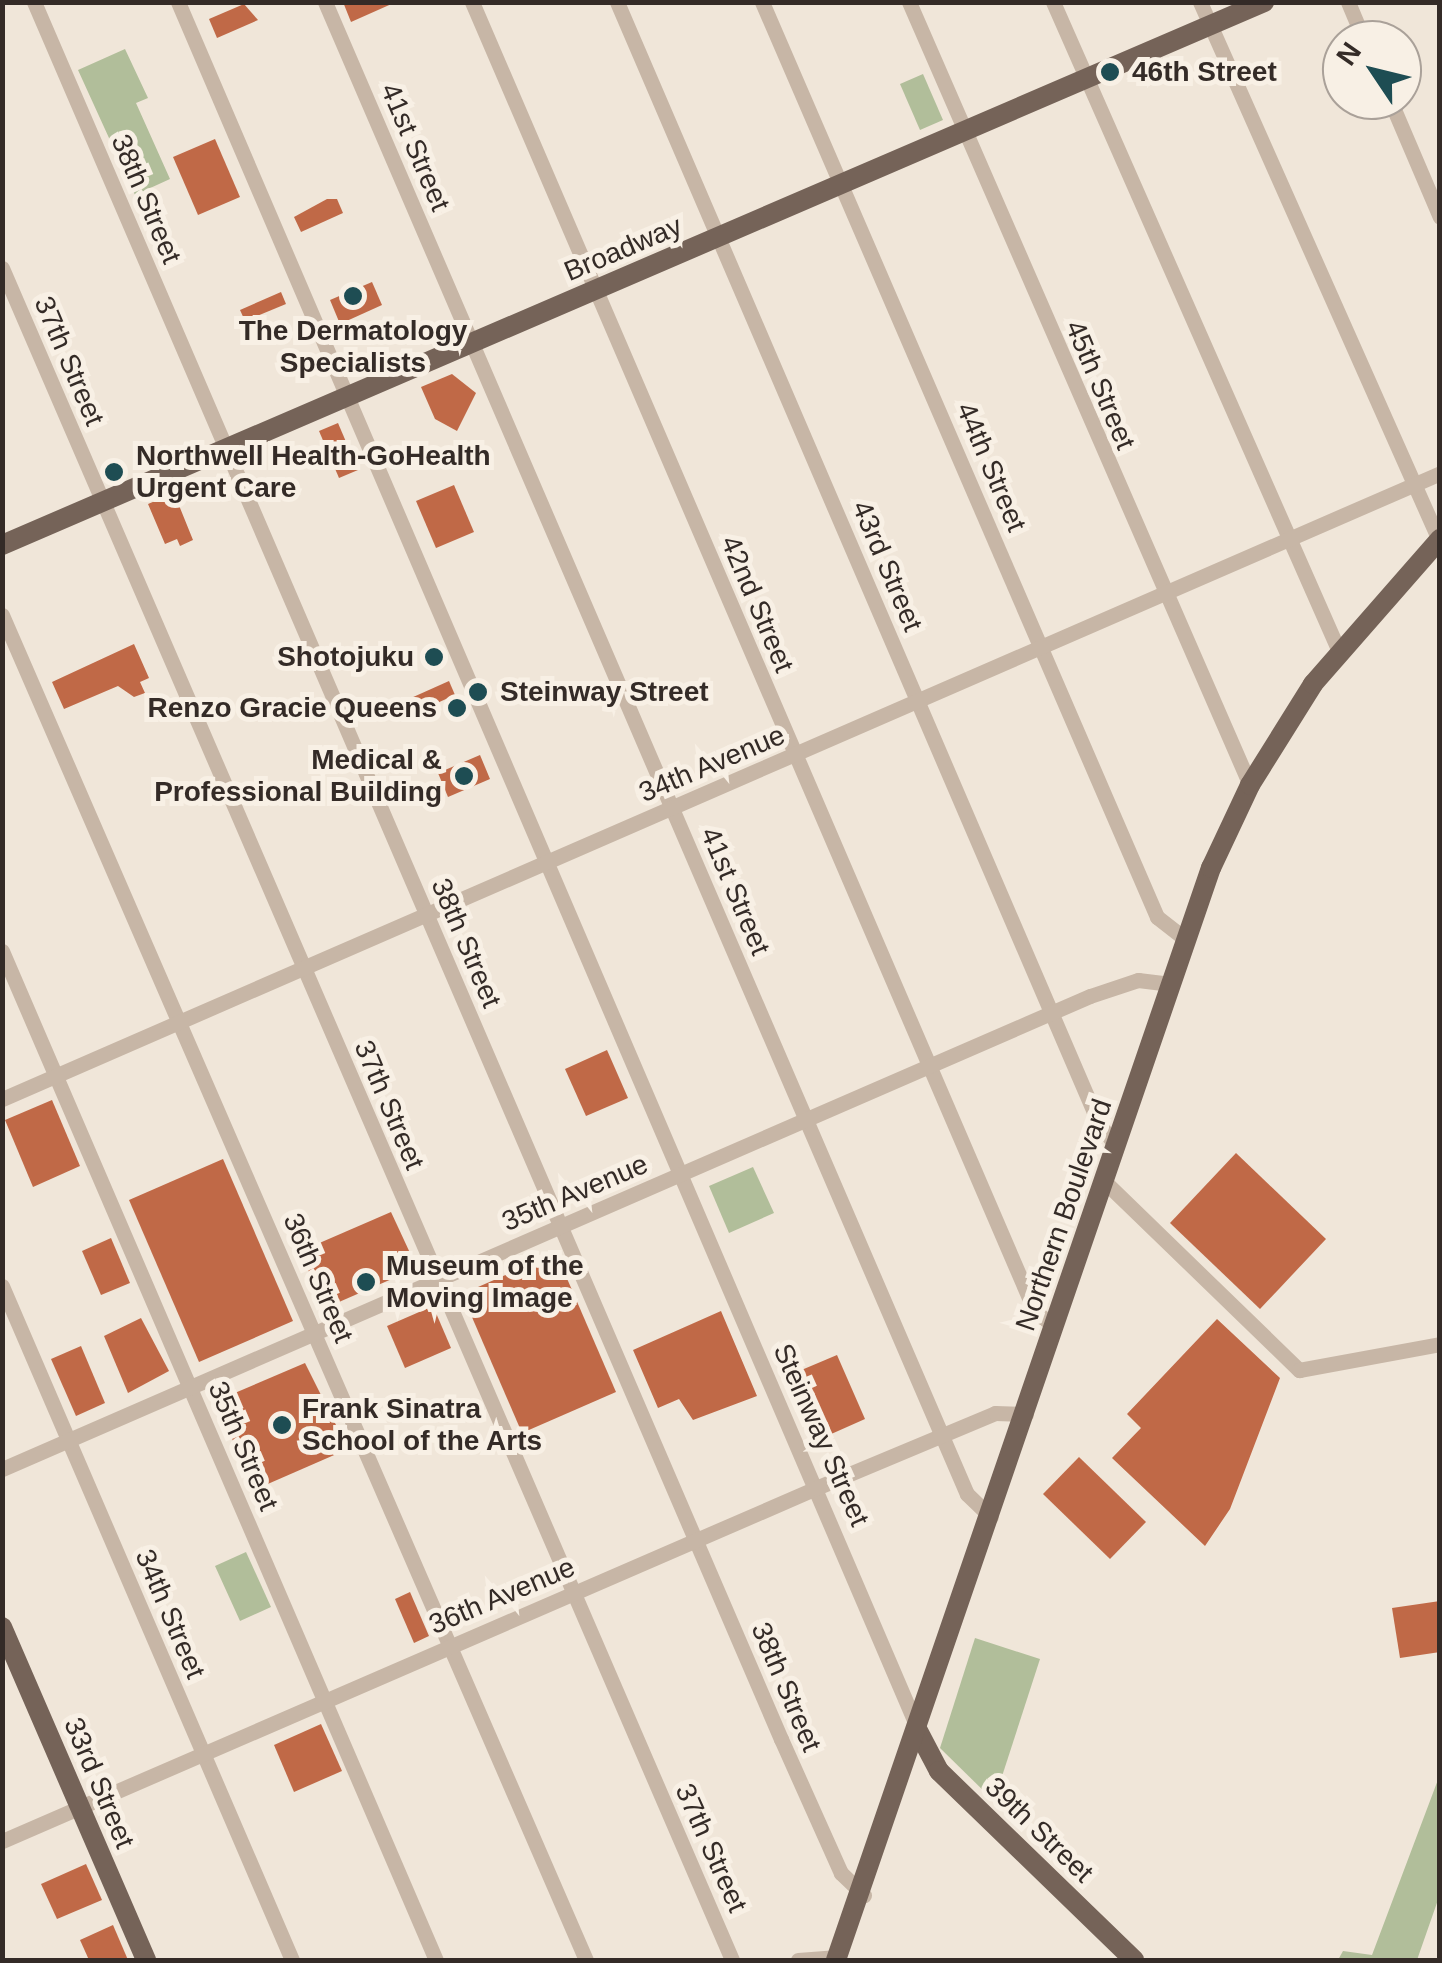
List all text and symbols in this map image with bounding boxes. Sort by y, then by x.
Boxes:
north arrow [1322,20,1422,120]
text: N [1330,36,1367,71]
place label: 46th Street [1132,55,1277,89]
marker: 46th Street [1097,59,1123,85]
street label: 41st Street [373,78,457,216]
street label: 38th Street [104,129,188,269]
street label: Broadway [559,209,687,289]
marker: The Dermatology Specialists [340,283,366,309]
street label: 37th Street [27,291,111,431]
place label: The Dermatology Specialists [239,314,467,380]
street label: 45th Street [1058,315,1142,455]
street label: 44th Street [949,397,1033,537]
place label: Northwell Health-GoHealth Urgent Care [136,439,491,505]
marker: Northwell Health-GoHealth Urgent Care [101,459,127,485]
street label: 43rd Street [844,496,930,636]
street label: 42nd Street [713,531,801,677]
place label: Shotojuku [277,640,414,674]
marker: Shotojuku [423,646,445,668]
place label: Steinway Street [500,675,709,709]
marker: Steinway Street [465,679,491,705]
place label: Renzo Gracie Queens [148,691,437,725]
marker: Renzo Gracie Queens [446,697,468,719]
street label: 34th Avenue [633,718,791,810]
place label: Medical & Professional Building [154,743,442,809]
marker: Medical & Professional Building [451,763,477,789]
street label: 41st Street [693,822,777,960]
street label: 38th Street [424,873,508,1013]
street label: 37th Street [347,1035,431,1175]
street label: Northern Boulevard [1009,1095,1119,1335]
street label: 35th Avenue [496,1147,654,1239]
street label: 36th Street [276,1208,360,1348]
place label: Museum of the Moving Image [386,1249,584,1315]
marker: Museum of the Moving Image [355,1271,377,1293]
street label: Steinway Street [766,1339,876,1531]
street label: 35th Street [201,1376,285,1516]
place label: Frank Sinatra School of the Arts [302,1392,543,1458]
marker: Frank Sinatra School of the Arts [271,1414,293,1436]
street label: 34th Street [128,1544,212,1684]
street label: 36th Avenue [423,1550,581,1642]
street label: 38th Street [744,1617,828,1757]
street label: 33rd Street [56,1713,142,1853]
street label: 39th Street [978,1770,1100,1890]
street label: 37th Street [668,1779,754,1917]

